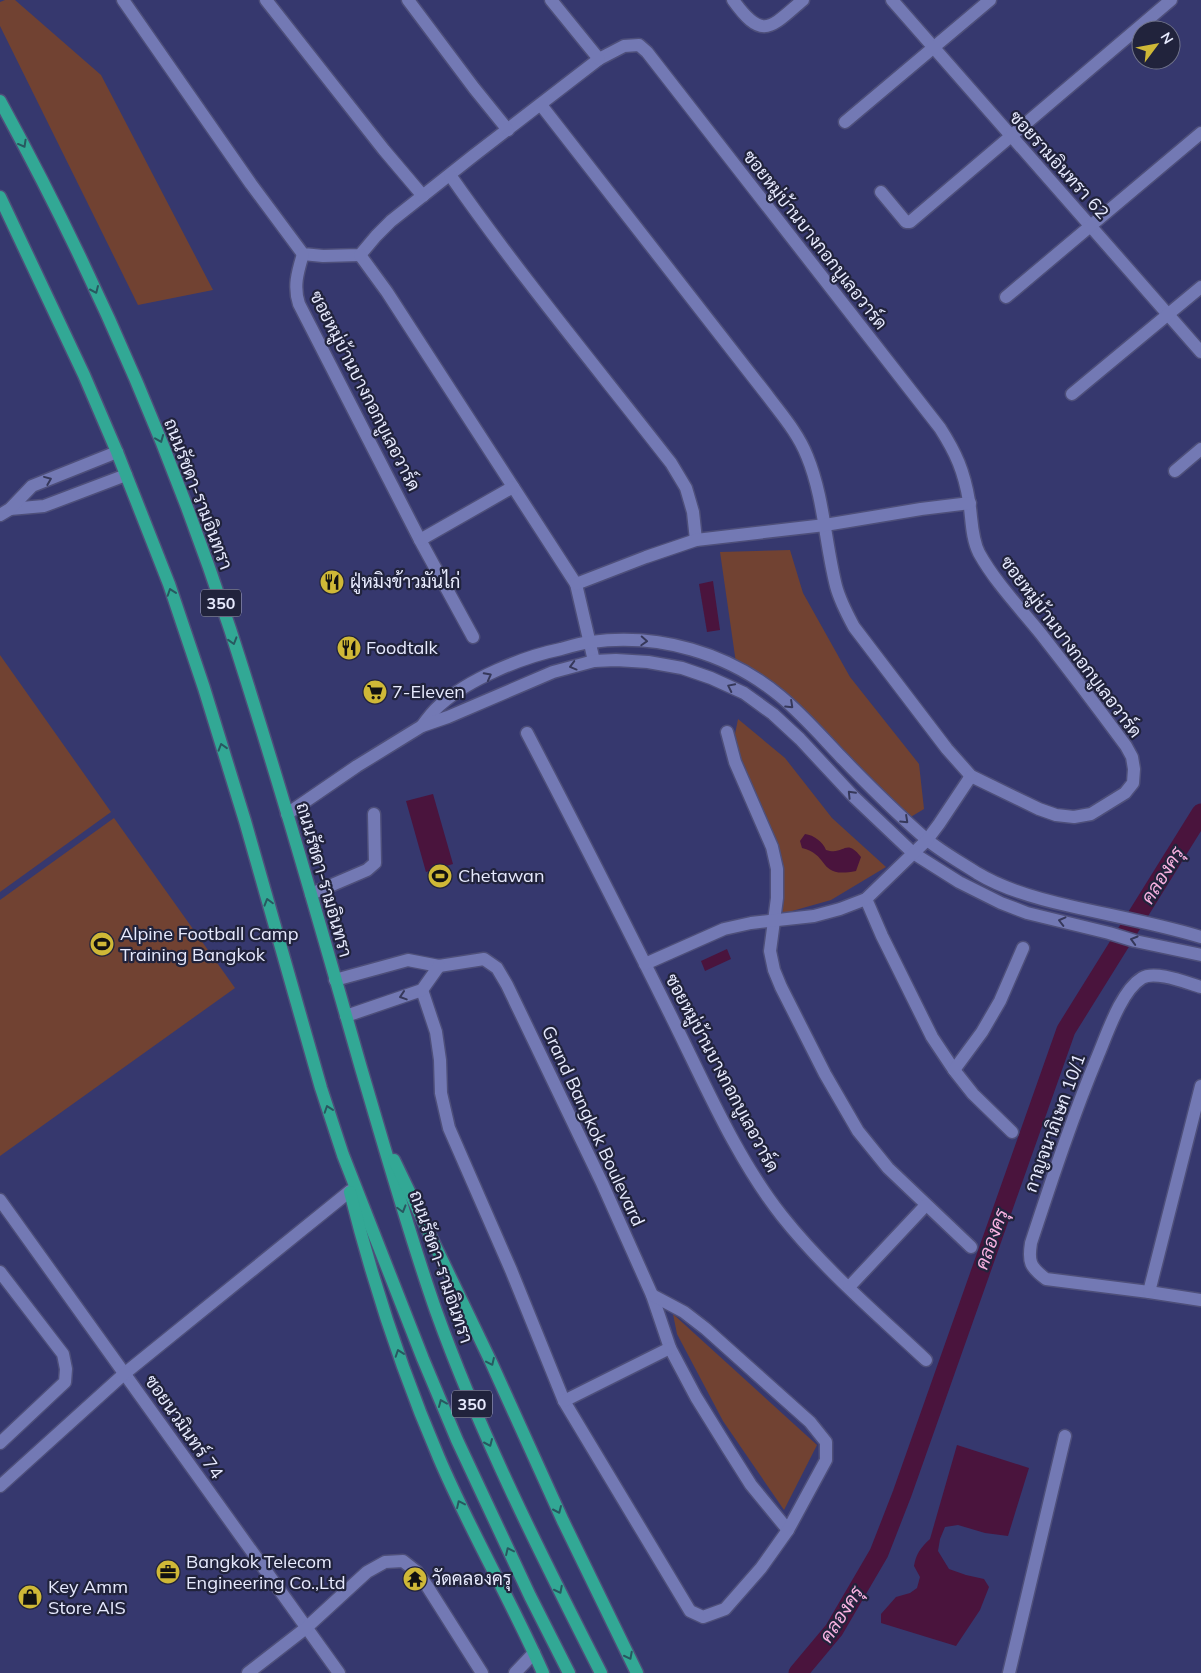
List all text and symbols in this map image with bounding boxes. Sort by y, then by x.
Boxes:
north arrow [1131,20,1181,70]
text: N [1157,29,1177,47]
street label: ซอยรามอินทรา 62 [1005,106,1114,224]
one-way arrow [17,139,27,148]
street label: ซอยหมู่บ้านบางกอกบูเลอวาร์ด [737,145,893,335]
one-way arrow [88,285,99,294]
street label: ซอยหมู่บ้านบางกอกบูเลอวาร์ด [303,286,427,496]
street label: ถนนรัชดา-รามอินทรา [159,415,238,573]
one-way arrow [154,434,164,443]
one-way arrow [43,476,52,486]
street label: ซอยหมู่บ้านบางกอกบูเลอวาร์ด [994,551,1148,743]
restaurant icon: ฝู่หมิงข้าวมันไก่ [319,569,345,595]
place label: ฝู่หมิงข้าวมันไก่ [350,569,460,595]
one-way arrow [167,589,177,597]
road number: 350 [201,590,241,616]
restaurant icon: Foodtalk [336,635,362,661]
one-way arrow [640,635,648,646]
one-way arrow [228,636,238,644]
place label: Foodtalk [366,636,439,659]
one-way arrow [569,660,578,671]
one-way arrow [482,672,491,682]
supermarket icon: 7-Eleven [362,679,388,705]
place label: 7-Eleven [392,680,465,703]
one-way arrow [727,683,736,693]
one-way arrow [784,699,793,708]
one-way arrow [218,743,228,751]
one-way arrow [848,791,857,800]
street label: ถนนรัชดา-รามอินทรา [291,800,358,960]
one-way arrow [899,814,908,823]
water label: คลองครุ [1135,841,1190,909]
sports icon: Chetawan [427,863,453,889]
place label: Chetawan [458,864,544,887]
one-way arrow [264,899,274,907]
one-way arrow [1057,916,1066,927]
place label: Alpine Football Camp Training Bangkok [120,922,298,966]
sports icon: Alpine Football Camp Training Bangkok [89,931,115,957]
one-way arrow [1130,936,1138,946]
street label: ซอยหมู่บ้านบางกอกบูเลอวาร์ด [659,969,785,1177]
one-way arrow [400,990,408,1000]
street label: Grand Bangkok Boulevard [537,1022,650,1230]
street label: กาญจนาภิเษก 10/1 [1019,1050,1090,1195]
one-way arrow [323,1105,333,1114]
street label: ถนนรัชดา-รามอินทรา [405,1187,478,1346]
one-way arrow [397,1204,407,1212]
water label: คลองครุ [969,1205,1014,1273]
one-way arrow [395,1350,405,1358]
one-way arrow [484,1357,495,1366]
street label: ซอยนวมินทร์ 74 [140,1370,230,1483]
road number: 350 [452,1390,492,1418]
one-way arrow [437,1399,448,1408]
one-way arrow [483,1438,494,1447]
one-way arrow [456,1500,466,1509]
one-way arrow [551,1505,562,1514]
one-way arrow [504,1547,515,1556]
place label: Bangkok Telecom Engineering Co.,Ltd [186,1550,345,1594]
office icon: Bangkok Telecom Engineering Co.,Ltd [155,1559,181,1585]
temple icon: วัดคลองครุ [402,1566,428,1592]
place label: วัดคลองครุ [432,1567,512,1591]
place label: Key Amm Store AIS [48,1575,128,1619]
water label: คลองครุ [814,1580,869,1647]
shop icon: Key Amm Store AIS [17,1584,43,1610]
one-way arrow [553,1585,563,1594]
one-way arrow [623,1651,633,1660]

